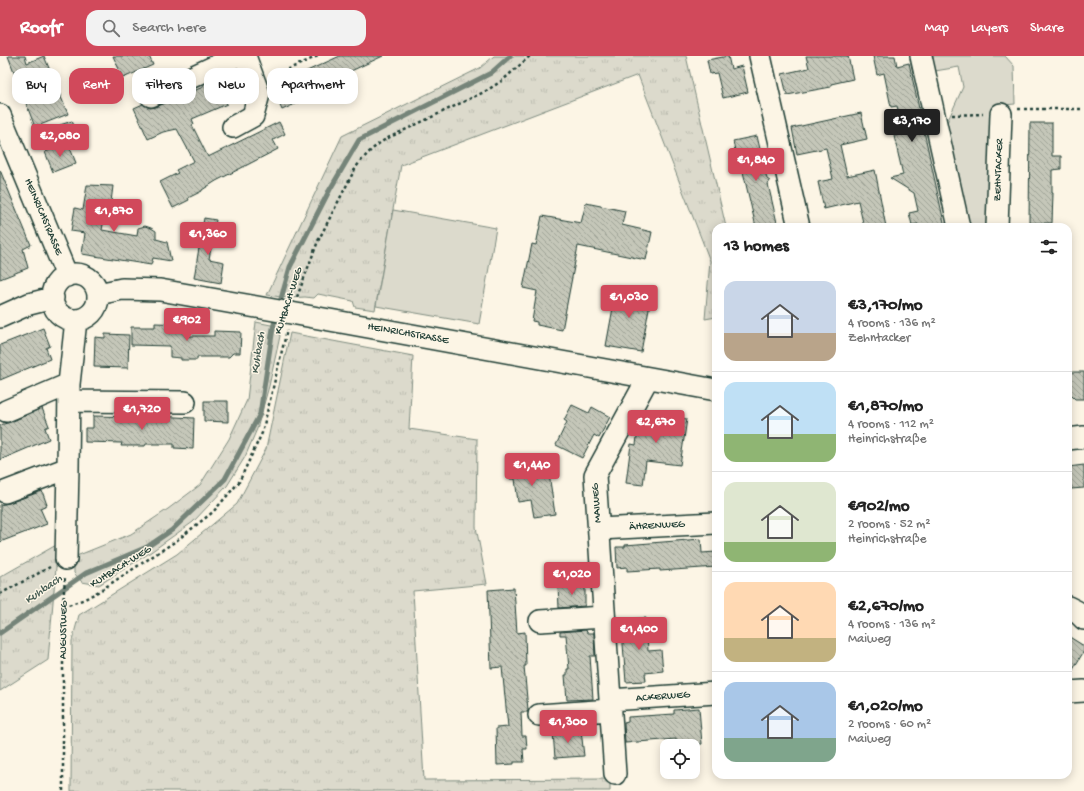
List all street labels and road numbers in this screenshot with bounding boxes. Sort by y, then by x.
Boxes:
street label: ZEHNTACKER [992,137,1006,202]
street label: HEINRICHSTRASSE [21,177,65,258]
street label: KUHBACH-WEG [273,265,306,336]
street label: HEINRICHSTRASSE [366,321,451,347]
street label: MAIWEG [590,482,604,523]
street label: ÄHRENWEG [629,518,686,533]
street label: KUHBACH-WEG [88,543,155,591]
street label: AUGUSTWEG [57,600,71,659]
street label: ACKERWEG [636,689,692,705]

